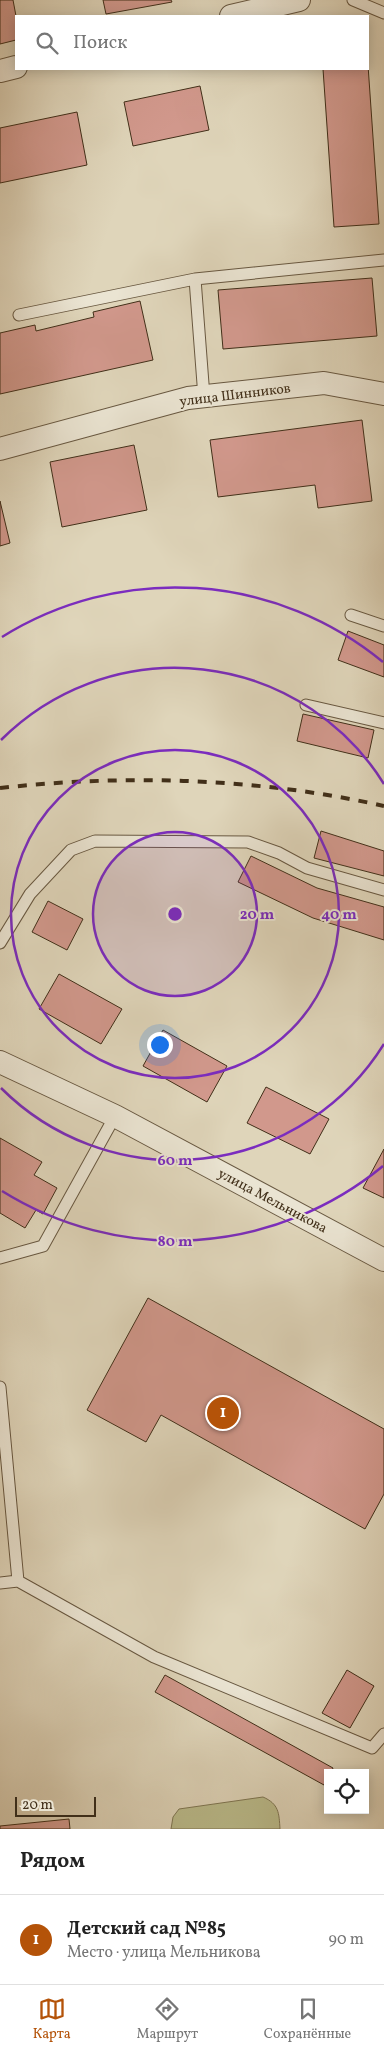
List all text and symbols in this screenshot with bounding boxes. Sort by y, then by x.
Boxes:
search box [15,15,369,70]
icon: search [33,29,61,57]
text: Поиск [73,30,127,56]
street label: улица Шинников [179,379,292,412]
centre of rings [166,905,184,923]
text: 20 m [240,905,275,926]
text: 40 m [321,905,357,926]
your location [147,1032,173,1058]
text: 60 m [158,1151,193,1172]
street label: улица Мельникова [214,1164,330,1238]
text: 80 m [158,1232,193,1253]
pin: 1 [207,1394,239,1432]
map controls [324,1769,369,1814]
button: locate [324,1769,369,1814]
scale bar [15,1794,96,1817]
text: 20 m [22,1796,53,1815]
text: Рядом [20,1847,85,1876]
text: Детский сад №85 [67,1916,226,1942]
text: 1 [33,1929,39,1951]
text: 90 m [328,1929,364,1951]
text: Место · улица Мельникова [67,1942,261,1964]
tab: Карта [33,1995,71,2044]
tab: Маршрут [136,1995,198,2044]
tab: Сохранённые [264,1995,351,2044]

